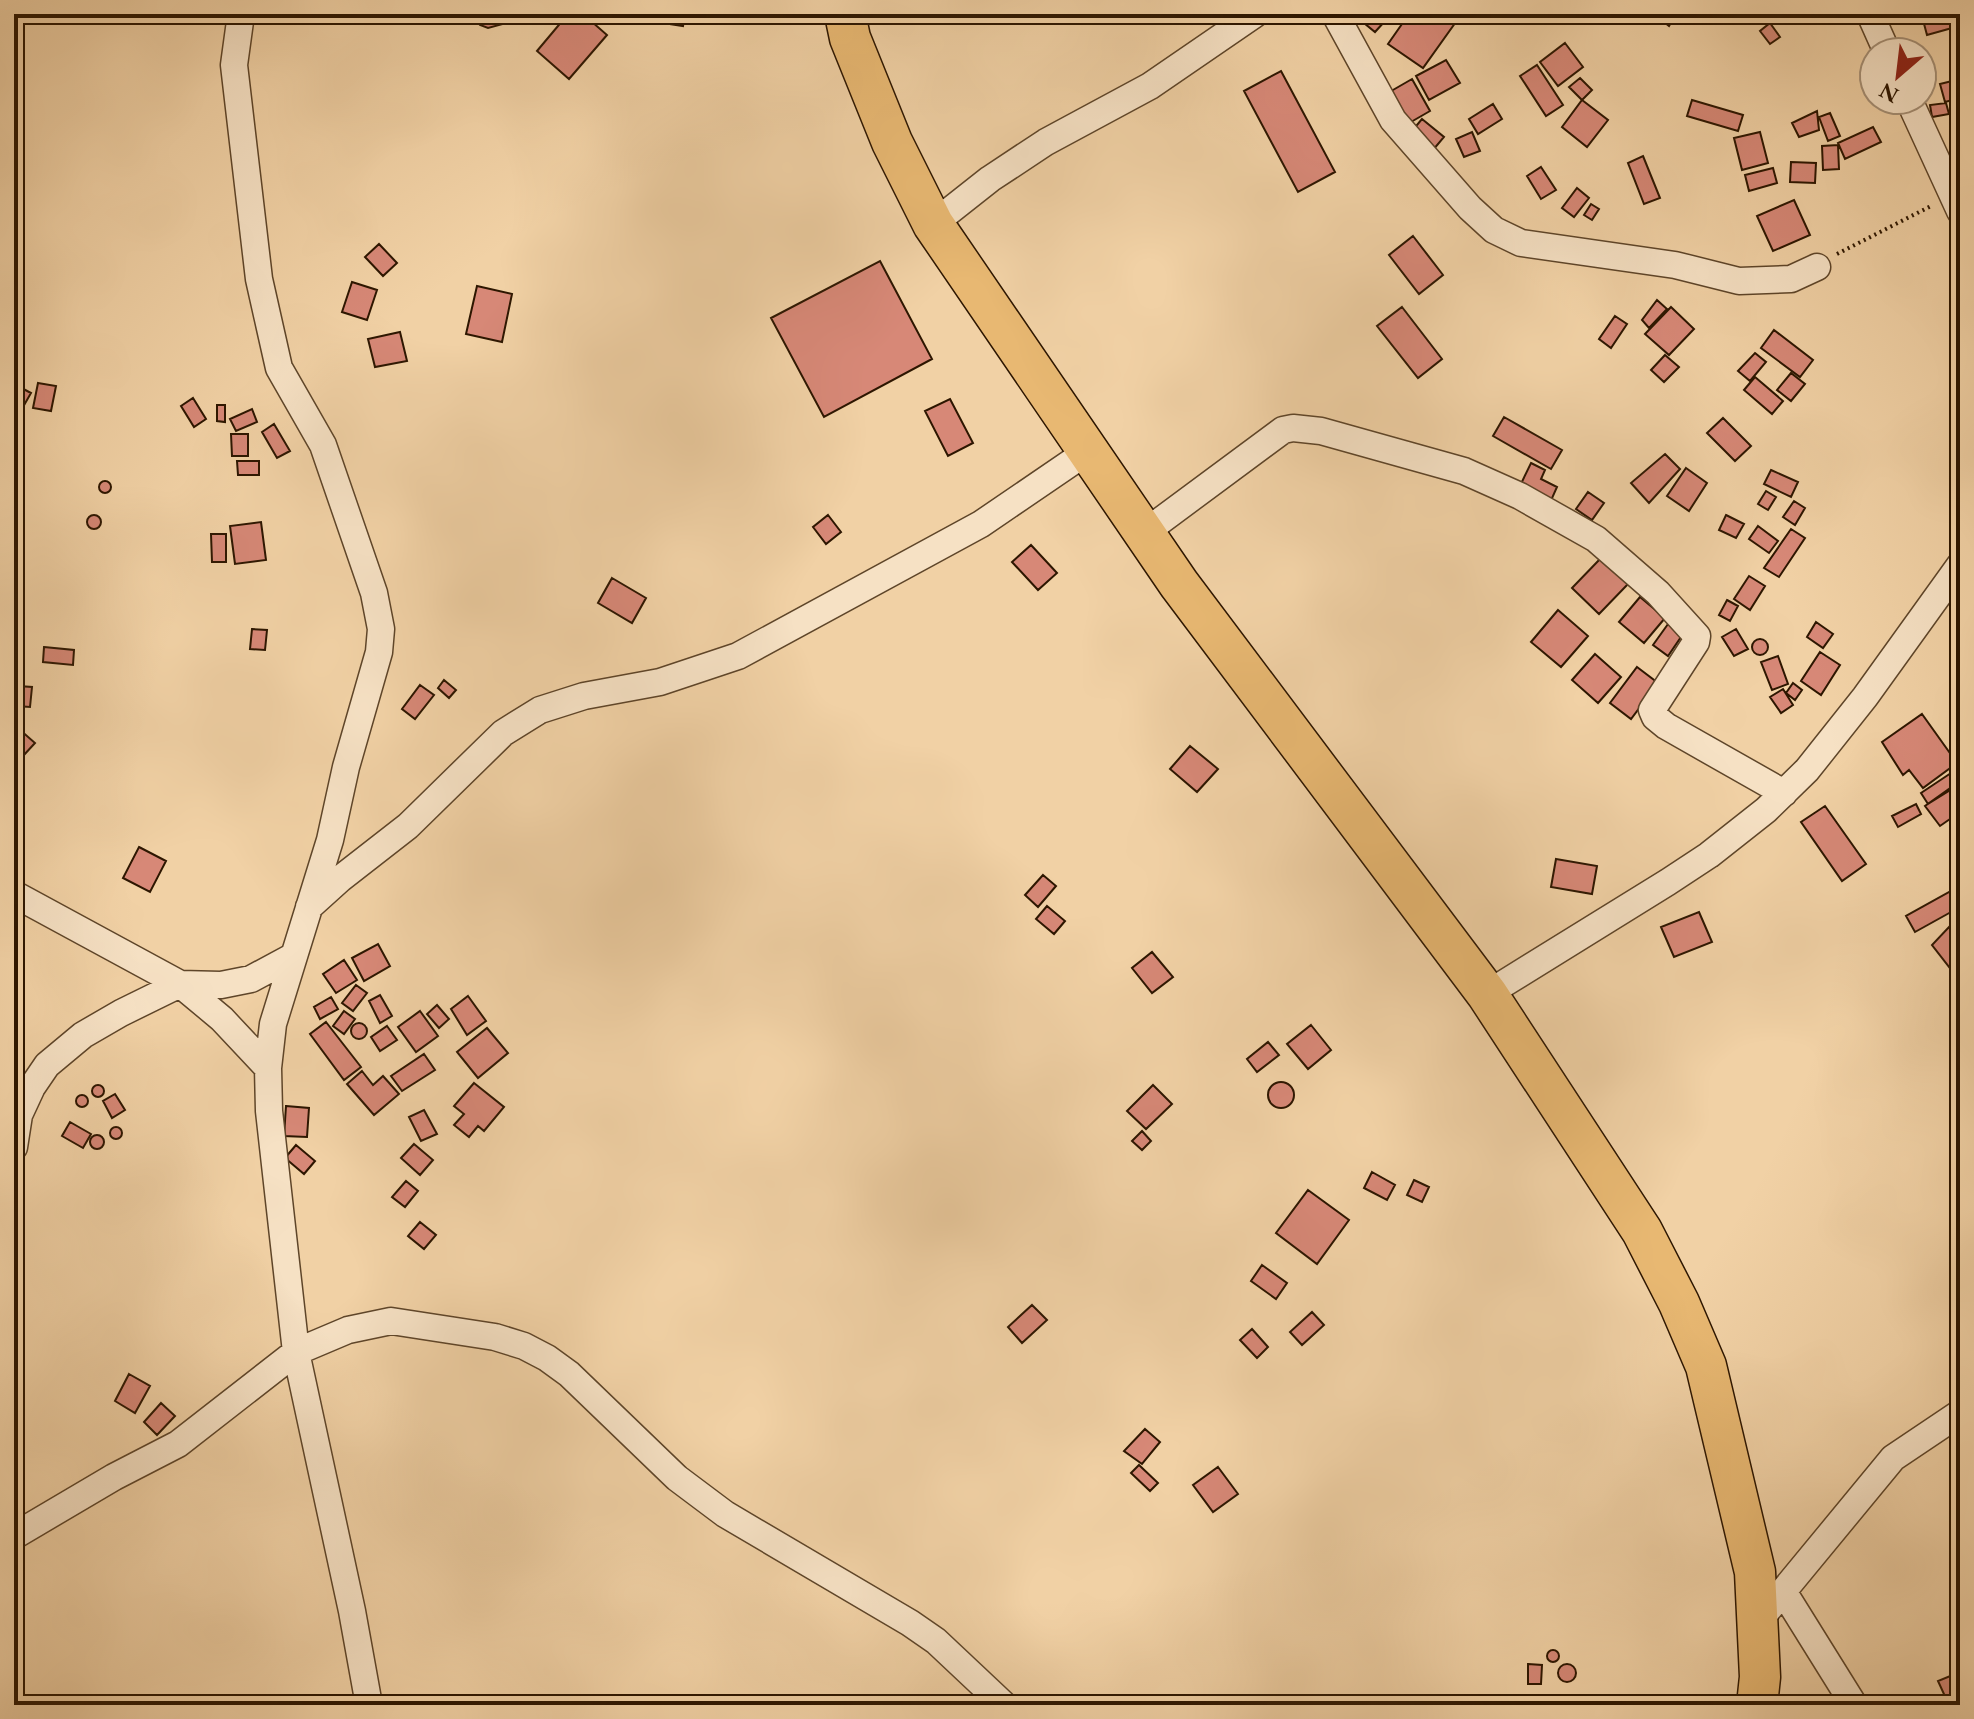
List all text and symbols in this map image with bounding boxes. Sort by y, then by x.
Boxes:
north arrow [1858,36,1938,116]
text: N [1874,76,1904,110]

